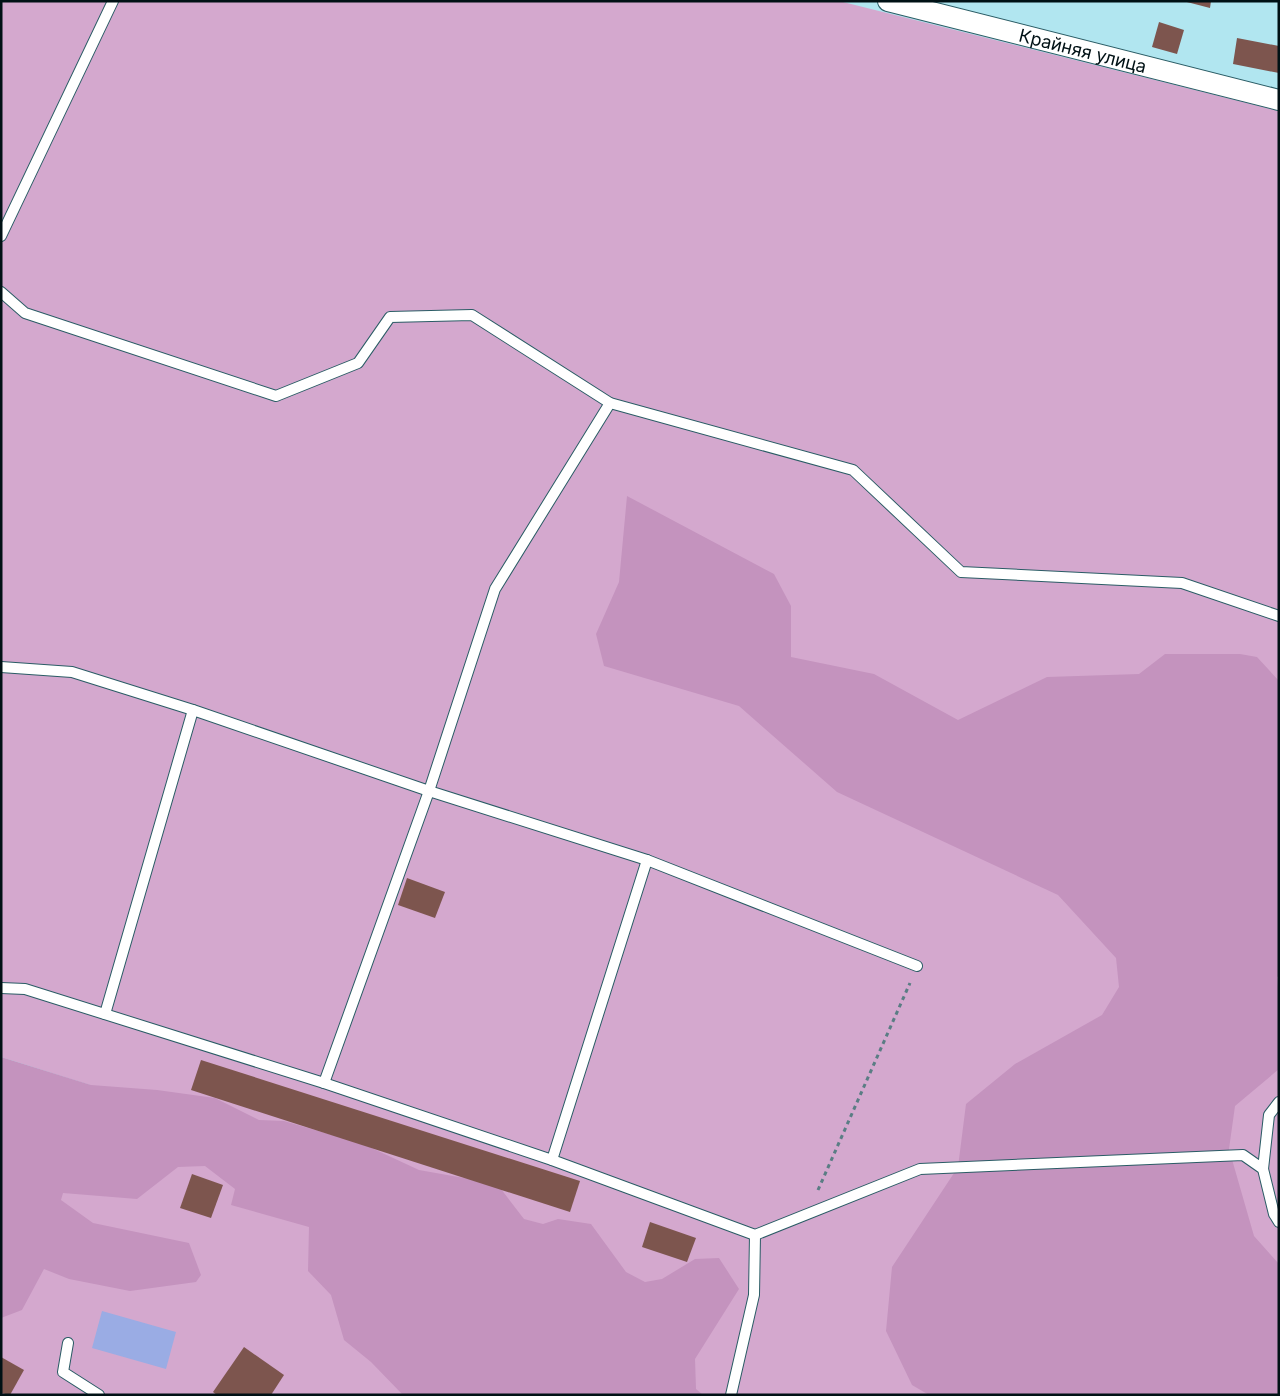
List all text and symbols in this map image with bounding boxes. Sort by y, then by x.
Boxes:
street label: Крайняя улица [1017,24,1149,77]

